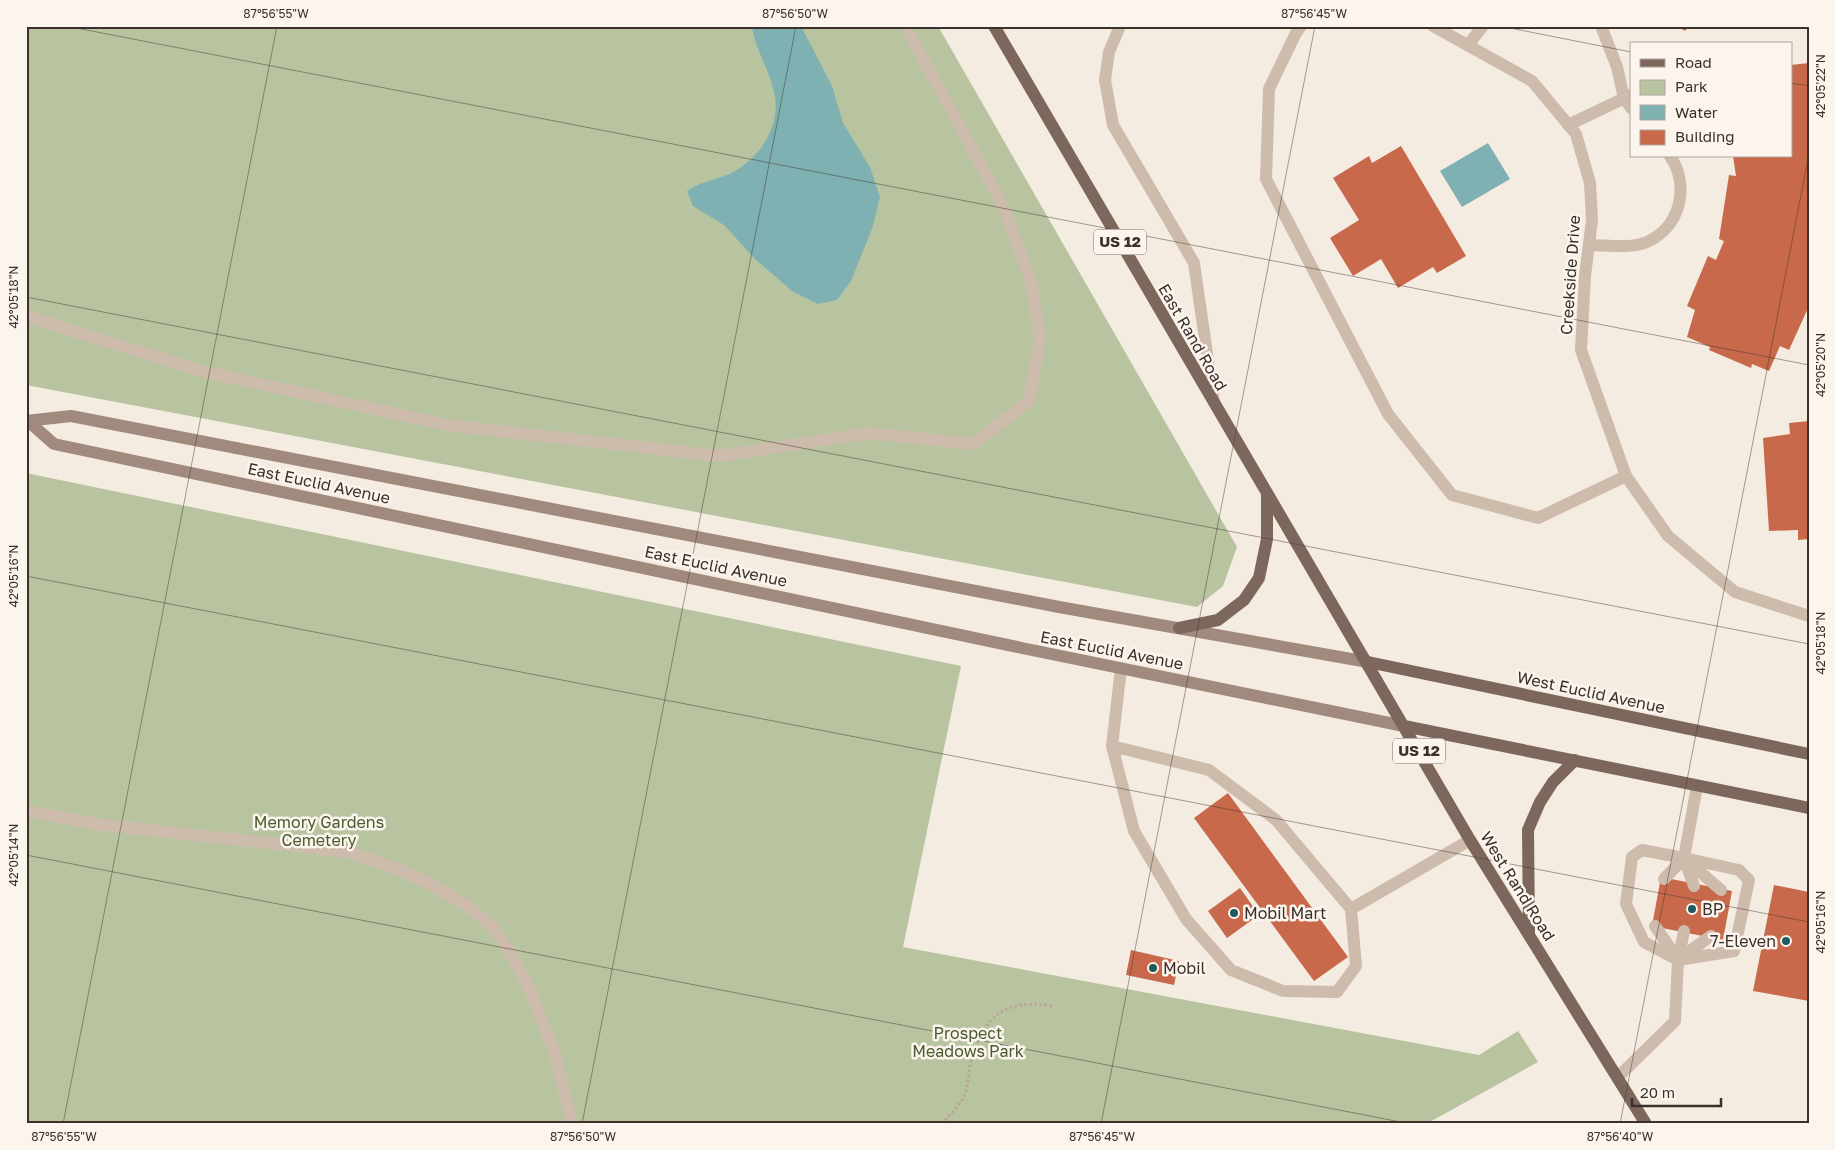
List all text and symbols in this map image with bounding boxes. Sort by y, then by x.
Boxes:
text: 87°56'55"W [243,6,309,21]
text: 87°56'50"W [762,6,829,21]
text: 87°56'45"W [1281,6,1347,21]
legend [1630,42,1792,158]
text: Road [1675,53,1712,71]
text: 42°05'22"N [1813,54,1828,118]
text: Park [1675,77,1708,95]
text: Water [1675,103,1718,121]
text: Building [1675,127,1735,145]
street label: Creekside Drive [1556,214,1584,336]
road number: US 12 [1094,230,1146,254]
text: 42°05'18"N [6,266,21,328]
street label: East Rand Road [1154,280,1232,394]
text: 42°05'20"N [1813,333,1828,397]
street label: East Euclid Avenue [246,458,392,508]
street label: East Euclid Avenue [643,541,789,591]
text: 42°05'16"N [6,545,21,607]
text: 42°05'18"N [1813,612,1828,674]
street label: East Euclid Avenue [1039,626,1185,674]
street label: West Euclid Avenue [1515,667,1667,717]
road number: US 12 [1393,738,1445,764]
park label: Memory Gardens Cemetery [254,812,384,850]
text: 42°05'14"N [6,824,21,886]
street label: West Rand Road [1476,827,1560,945]
text: 42°05'16"N [1813,891,1828,953]
place label: BP [1702,899,1723,919]
place label: Mobil Mart [1244,903,1326,923]
marker: BP [1686,903,1698,915]
marker: Mobil Mart [1228,907,1240,919]
place label: 7-Eleven [1710,931,1776,951]
marker: 7-Eleven [1780,935,1792,947]
place label: Mobil [1163,958,1206,978]
marker: Mobil [1147,962,1159,974]
park label: Prospect Meadows Park [912,1023,1024,1061]
scale bar [1632,1075,1721,1107]
text: 20 m [1640,1083,1675,1101]
text: 87°56'55"W [31,1129,97,1144]
text: 87°56'50"W [550,1129,617,1144]
text: 87°56'45"W [1069,1129,1135,1144]
text: 87°56'40"W [1587,1129,1654,1144]

